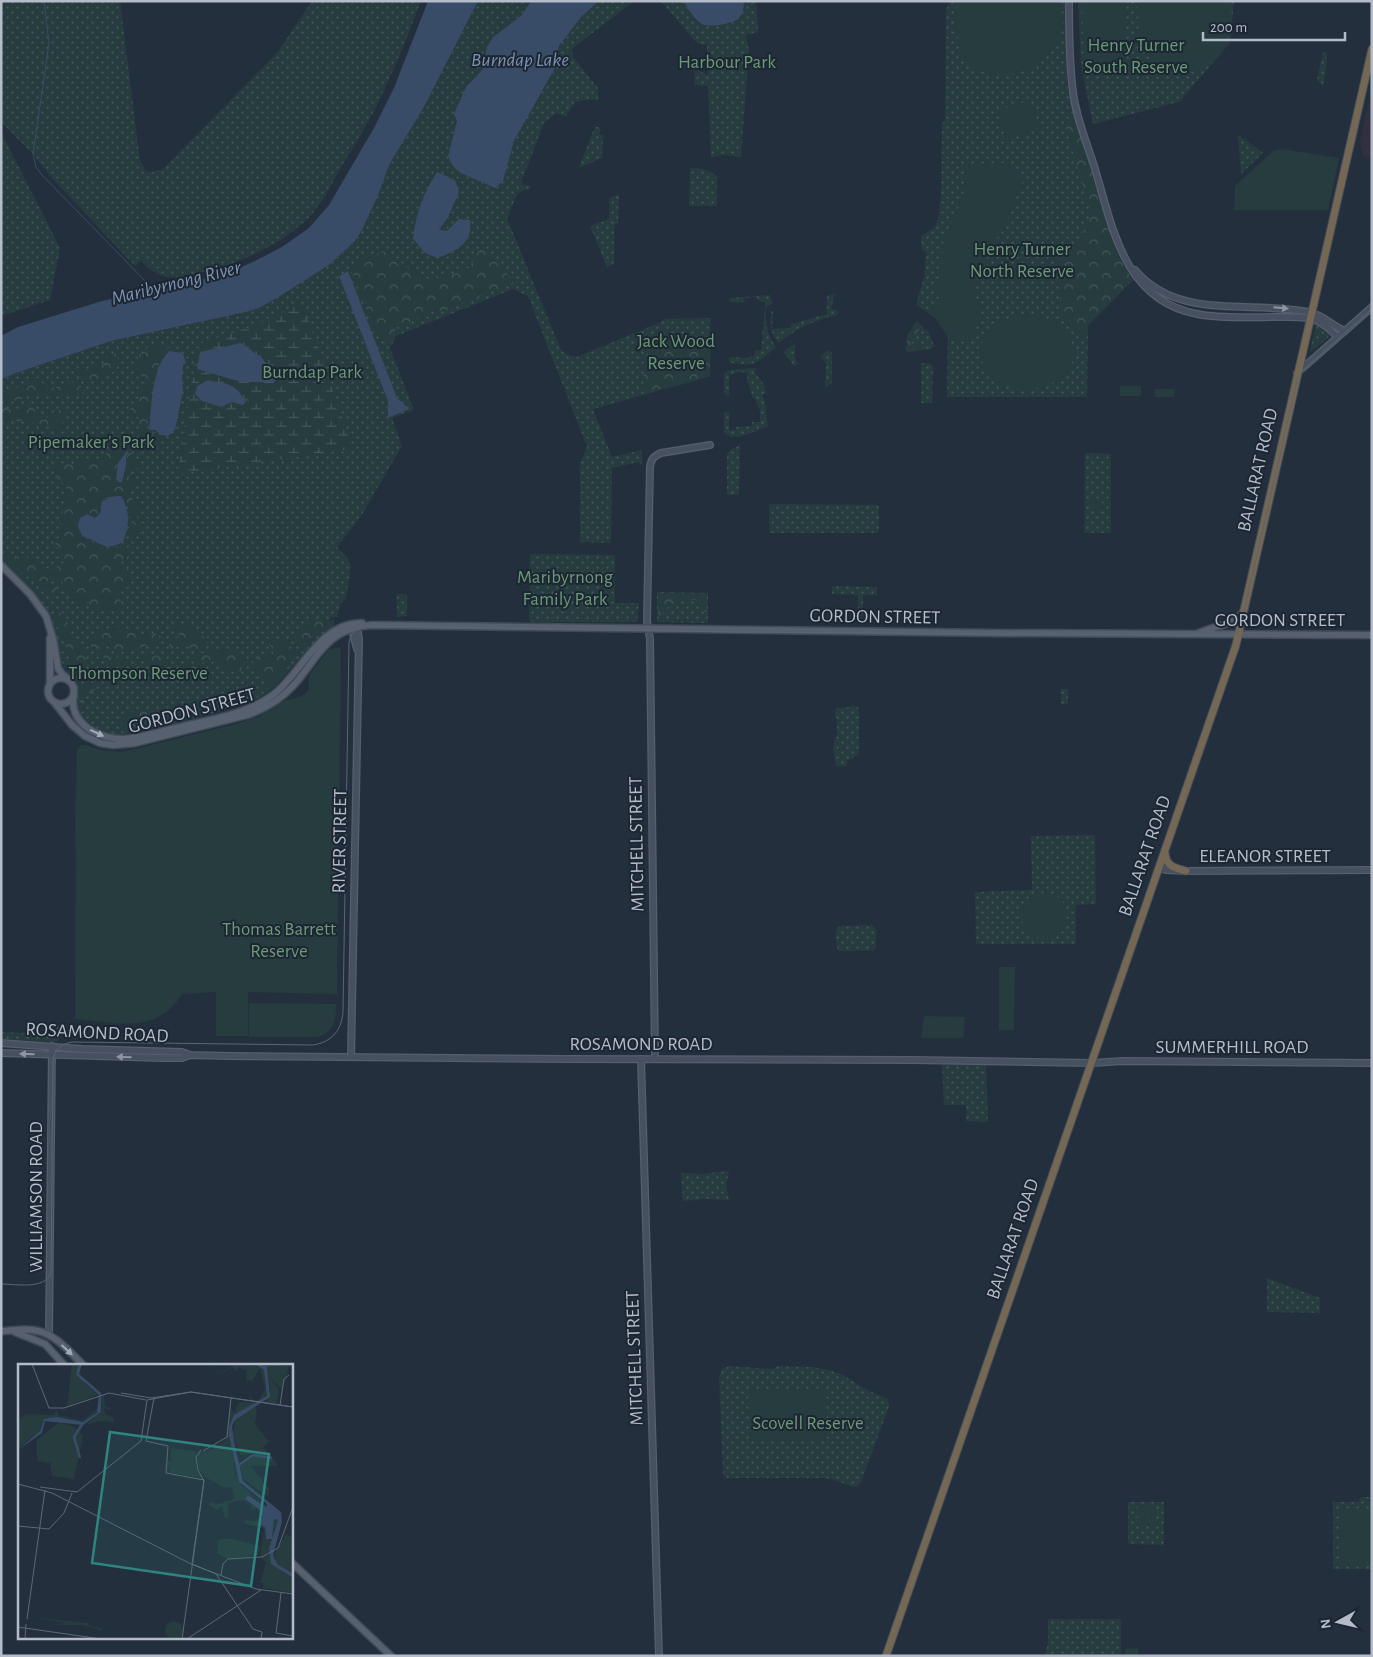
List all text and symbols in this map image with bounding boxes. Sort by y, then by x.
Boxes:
scale bar [1203,10,1346,42]
text: 200 m [1210,20,1247,35]
park label: Henry Turner South Reserve [1084,36,1188,77]
water label: Burndap Lake [471,50,569,70]
park label: Harbour Park [678,53,776,72]
park label: Henry Turner North Reserve [970,240,1074,281]
water label: Maribyrnong River [109,257,243,309]
one-way arrow [1274,304,1290,312]
park label: Jack Wood Reserve [637,332,715,373]
park label: Burndap Park [262,363,362,382]
street label: BALLARAT ROAD [1235,406,1281,534]
park label: Pipemaker's Park [28,433,155,452]
park label: Maribyrnong Family Park [517,568,614,609]
street label: GORDON STREET [810,606,940,628]
street label: GORDON STREET [1215,611,1345,630]
park label: Thompson Reserve [68,664,208,683]
street label: GORDON STREET [126,685,258,737]
one-way arrow [90,729,104,737]
street label: MITCHELL STREET [626,776,648,912]
street label: RIVER STREET [330,788,350,894]
street label: BALLARAT ROAD [1115,793,1175,919]
street label: ELEANOR STREET [1199,847,1331,866]
park label: Thomas Barrett Reserve [222,920,336,961]
street label: ROSAMOND ROAD [25,1020,169,1046]
street label: ROSAMOND ROAD [569,1035,713,1054]
street label: SUMMERHILL ROAD [1156,1038,1309,1057]
one-way arrow [18,1050,34,1058]
one-way arrow [116,1053,132,1061]
street label: WILLIAMSON ROAD [27,1121,46,1273]
street label: BALLARAT ROAD [983,1176,1043,1302]
street label: MITCHELL STREET [623,1290,647,1426]
one-way arrow [61,1344,73,1356]
inset map [18,1364,292,1640]
park label: Scovell Reserve [752,1414,864,1433]
north arrow [1313,1597,1363,1647]
text: N [1319,1618,1334,1629]

